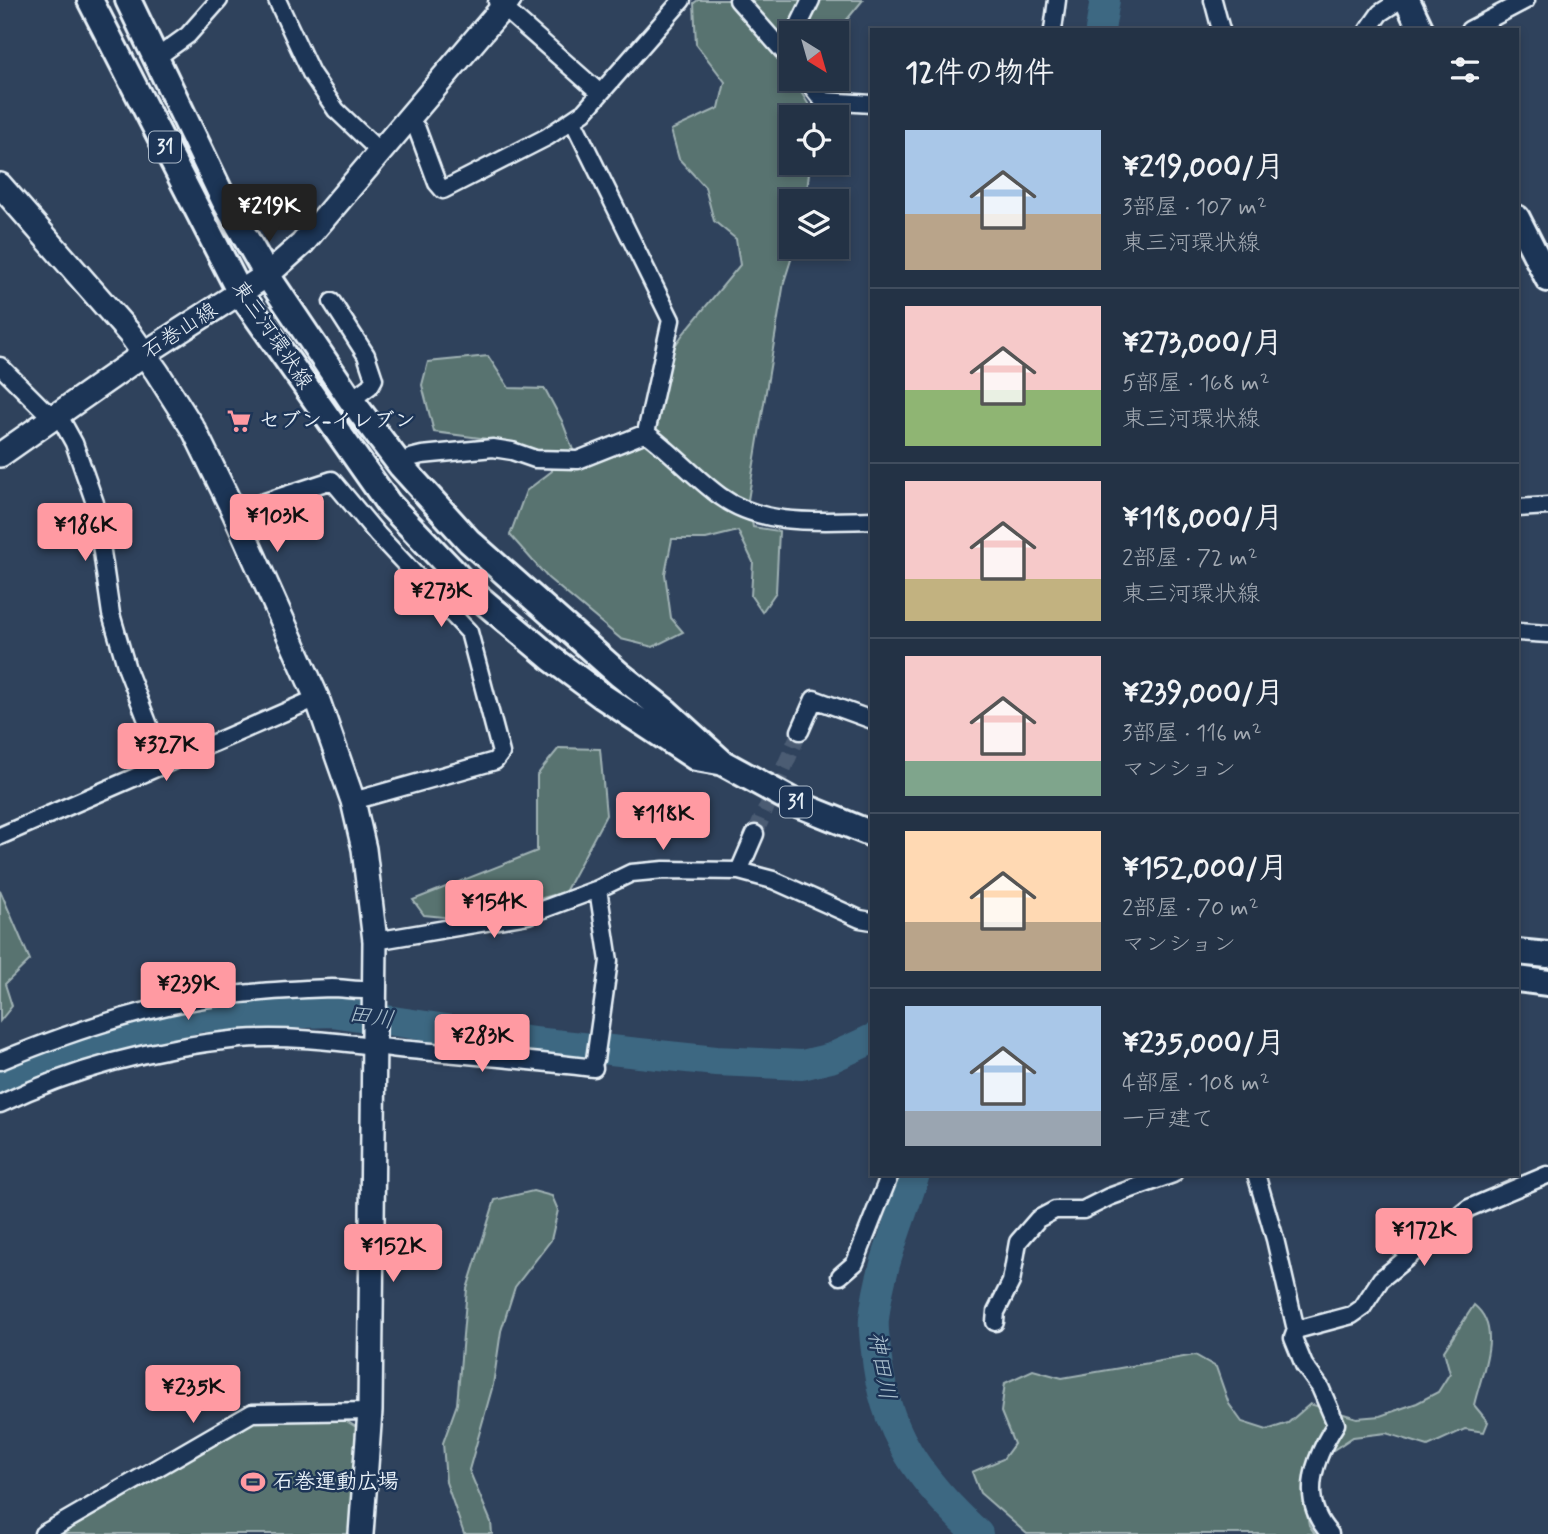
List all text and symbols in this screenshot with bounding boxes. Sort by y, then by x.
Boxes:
north arrow [779,21,849,91]
map controls [779,21,849,259]
icon: filters [1446,51,1484,89]
text: 12件の物件 [905,54,1054,93]
button: locate [779,105,849,175]
road number: 31 [149,132,181,162]
text: ¥219,000/月 [1122,148,1284,187]
icon: home [961,158,1045,242]
pin: ¥219K [220,184,318,244]
button: layers [779,189,849,259]
text: ¥219K [238,192,300,222]
text: 3部屋 · 107 m² [1122,193,1267,223]
text: 東三河環状線 [1122,229,1260,259]
street label: 東三河環状線 [225,275,319,395]
street label: 石巻山線 [137,296,223,366]
text: ¥273,000/月 [1122,324,1283,363]
icon: home [961,334,1045,418]
text: 5部屋 · 168 m² [1122,369,1270,399]
text: 東三河環状線 [1122,405,1260,435]
supermarket icon: セブン-イレブン [225,407,253,435]
place label: セブン-イレブン [259,407,415,435]
pin: ¥103K [228,494,326,554]
text: ¥118,000/月 [1122,499,1283,538]
text: ¥103K [246,502,308,532]
pin: ¥186K [36,504,134,563]
icon: home [961,509,1045,593]
text: ¥186K [53,511,117,541]
text: 2部屋 · 72 m² [1122,544,1258,574]
pin: ¥273K [392,570,490,629]
text: ¥273K [410,577,472,607]
text: 東三河環状線 [1122,580,1260,610]
text: ¥239,000/月 [1122,674,1284,713]
icon: home [961,684,1045,768]
text: 3部屋 · 116 m² [1122,719,1262,749]
pin: ¥327K [117,724,215,783]
text: ¥327K [134,731,198,761]
text: マンション [1122,755,1236,785]
road number: 31 [780,786,812,818]
pin: ¥118K [614,792,712,852]
text: ¥118K [632,800,694,830]
text: ¥152,000/月 [1122,849,1288,888]
icon: home [961,859,1045,943]
pin: ¥154K [445,880,543,940]
text: ¥154K [461,888,527,918]
text: 2部屋 · 70 m² [1122,894,1259,924]
text: マンション [1122,930,1236,960]
pin: ¥239K [139,962,237,1022]
text: ¥239K [157,970,219,1000]
water label: 田川 [346,1000,396,1036]
pin: ¥283K [433,1014,531,1074]
text: ¥283K [451,1022,513,1052]
text: ¥235,000/月 [1122,1024,1285,1063]
icon: home [961,1034,1045,1118]
text: 4部屋 · 108 m² [1122,1069,1270,1099]
text: 一戸建て [1122,1105,1214,1135]
pin: ¥172K [1375,1208,1473,1268]
text: ¥172K [1391,1216,1457,1246]
pin: ¥152K [344,1224,442,1284]
text: ¥152K [360,1232,426,1262]
water label: 神田川 [860,1329,902,1403]
pin: ¥235K [144,1366,242,1425]
text: ¥235K [161,1373,225,1403]
sports icon: 石巻運動広場 [239,1468,267,1496]
place label: 石巻運動広場 [273,1468,399,1496]

